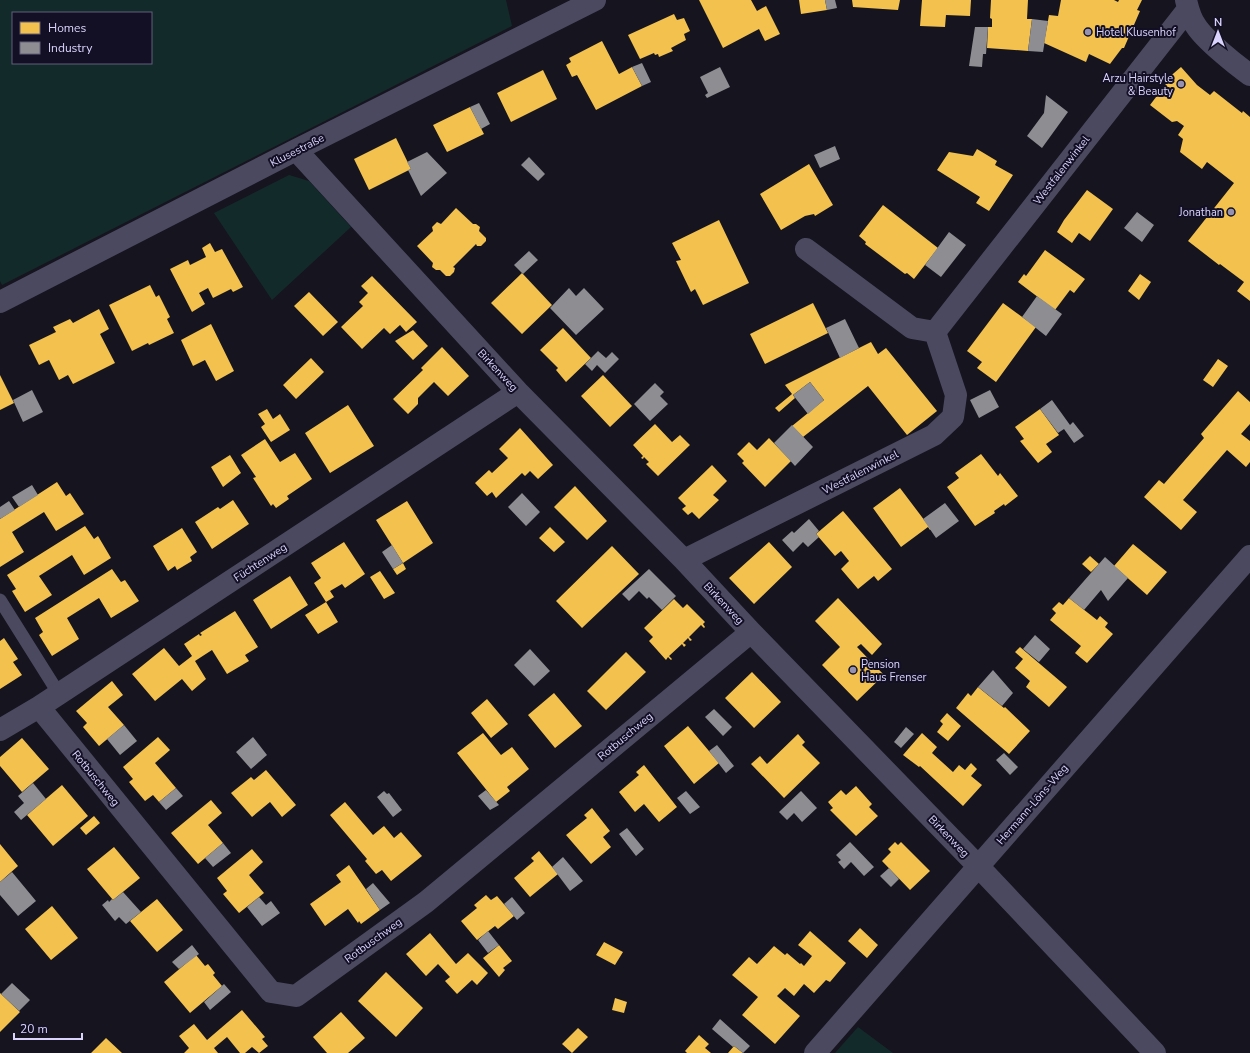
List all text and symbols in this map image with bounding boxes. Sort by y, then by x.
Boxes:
legend [12,12,152,64]
north arrow [1198,12,1238,52]
text: N [1214,15,1222,30]
text: Homes [48,20,86,36]
place label: Hotel Klusenhof [1096,25,1176,40]
marker: Hotel Klusenhof [1083,27,1093,37]
text: Industry [48,40,93,56]
place label: Arzu Hairstyle & Beauty [1102,71,1173,99]
marker: Arzu Hairstyle & Beauty [1176,79,1186,89]
street label: Klusestraße [268,130,327,170]
street label: Westfalenwinkel [1030,132,1094,208]
place label: Jonathan [1178,205,1223,220]
marker: Jonathan [1226,207,1236,217]
street label: Birkenweg [474,346,521,395]
street label: Westfalenwinkel [820,446,902,498]
street label: Füchtenweg [231,540,290,585]
street label: Birkenweg [700,579,747,628]
place label: Pension Haus Frenser [861,657,927,685]
marker: Pension Haus Frenser [848,665,858,675]
street label: Rotbuschweg [595,709,656,764]
street label: Rotbuschweg [68,747,123,809]
street label: Hermann-Löns-Weg [993,761,1072,848]
street label: Birkenweg [925,812,972,861]
street label: Rotbuschweg [341,914,405,966]
scale bar [14,1015,82,1041]
text: 20 m [20,1021,48,1037]

